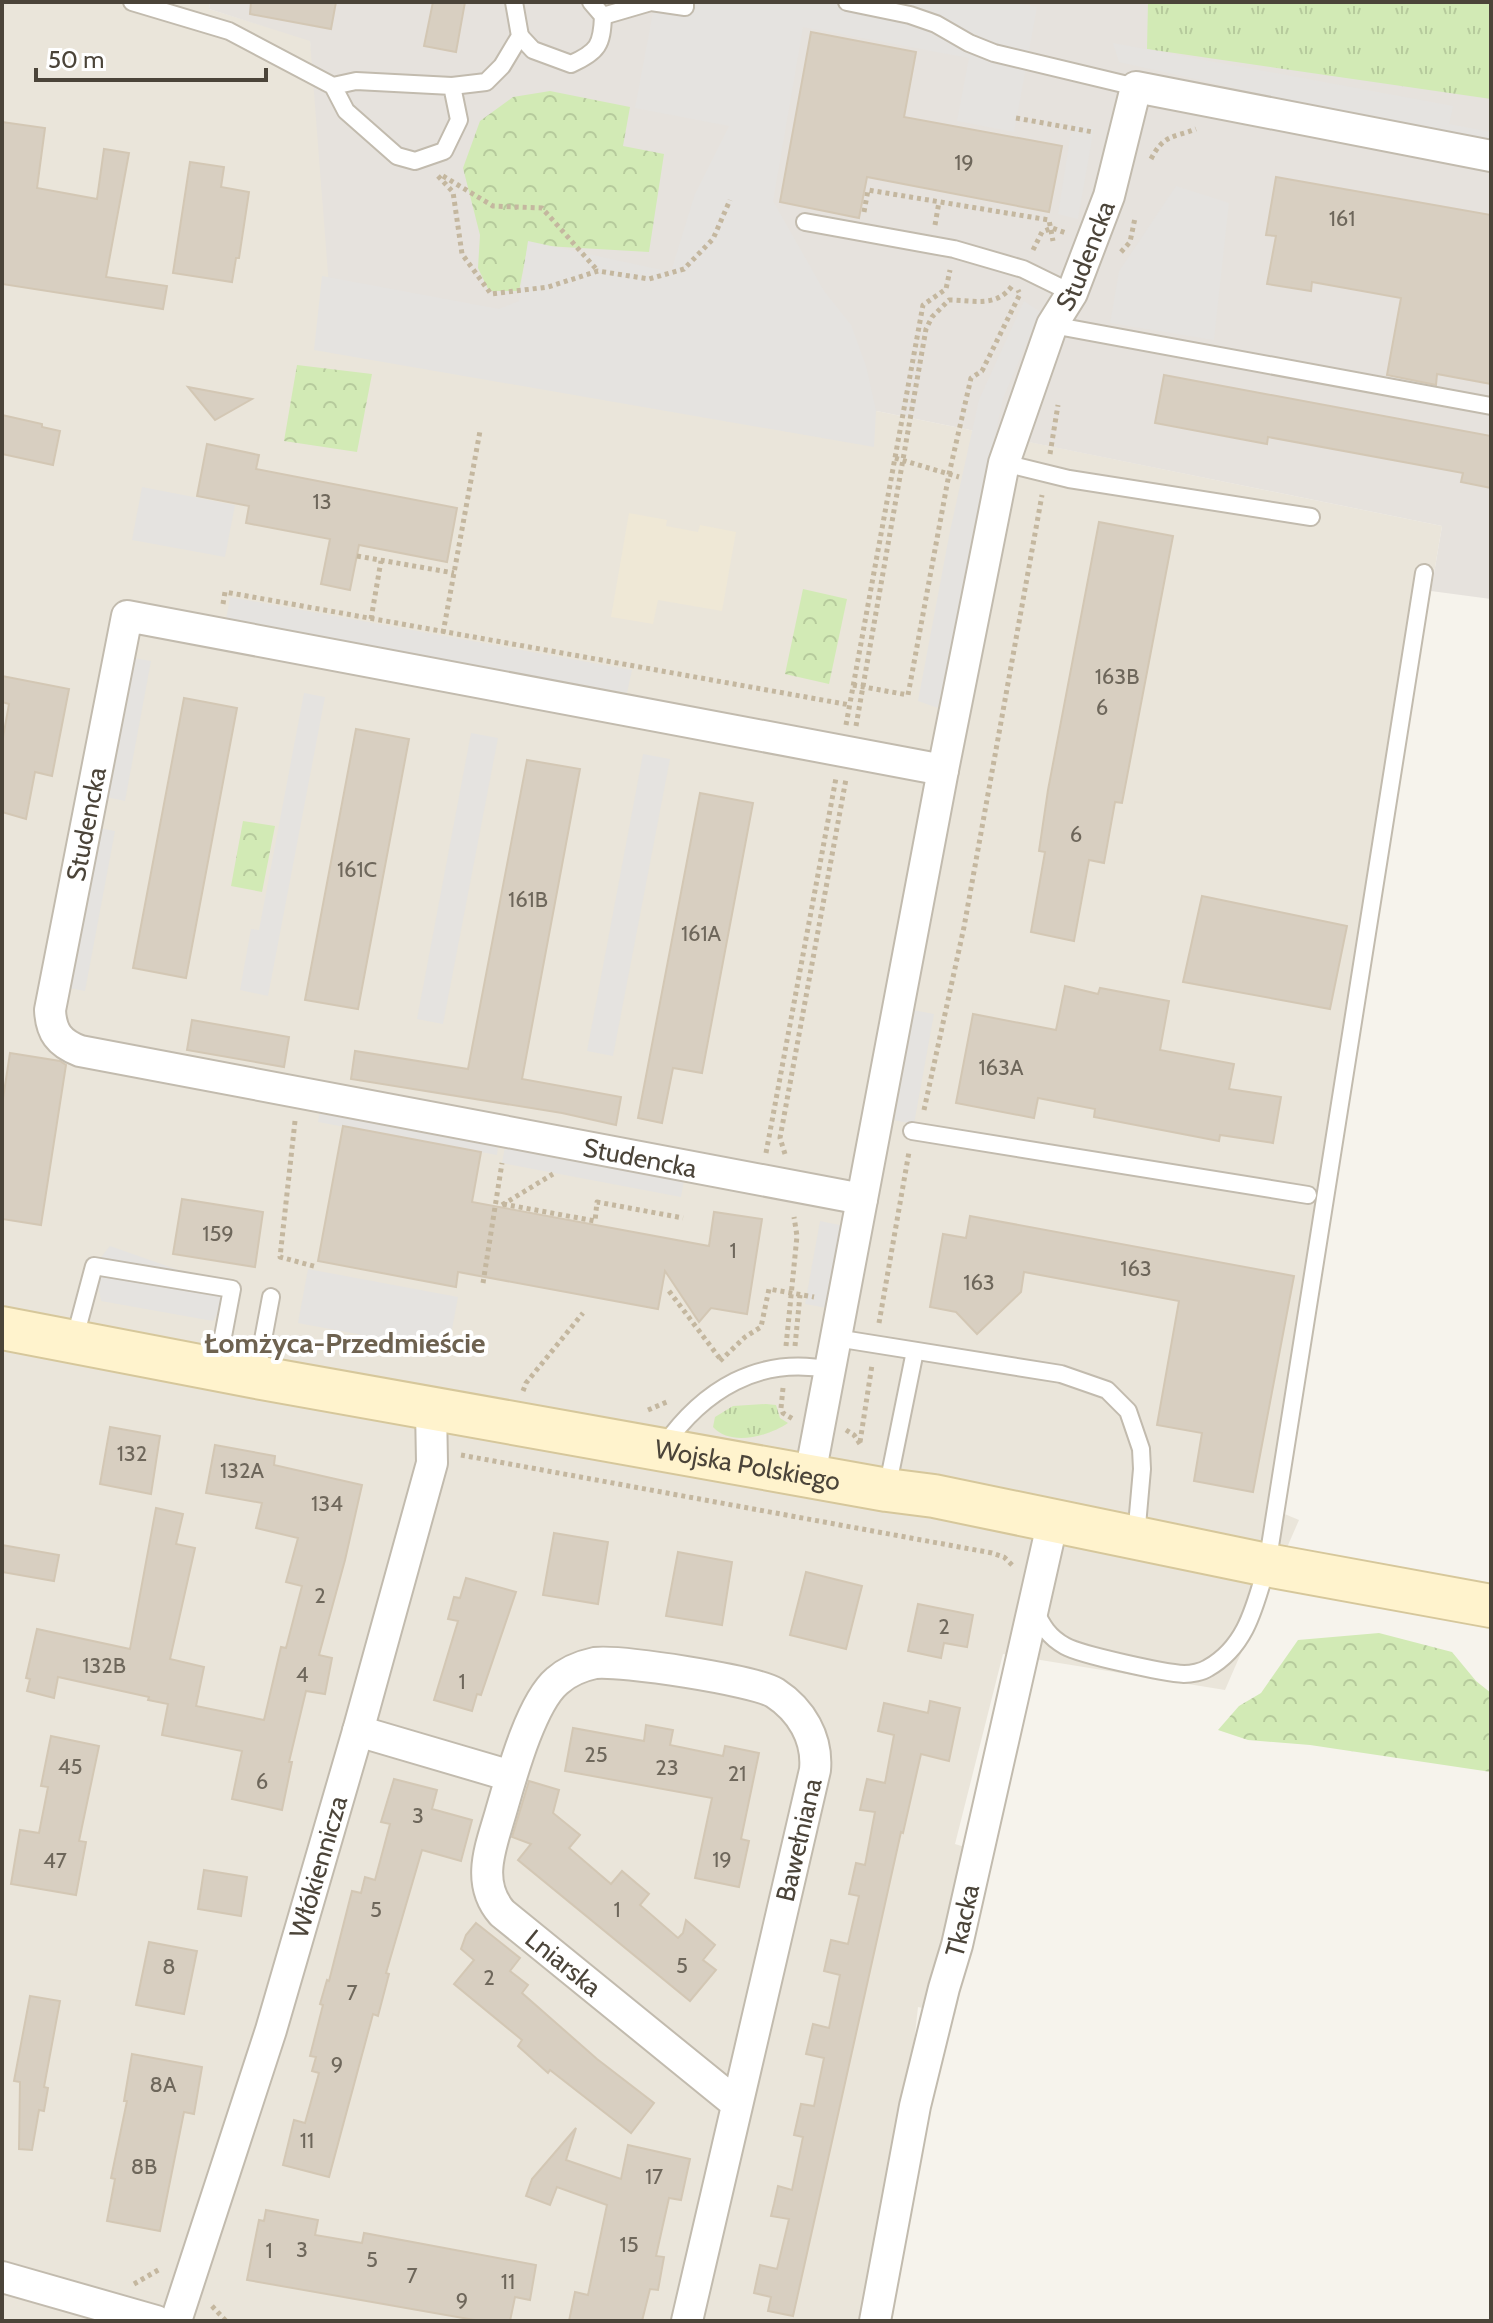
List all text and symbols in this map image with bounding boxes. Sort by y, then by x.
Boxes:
scale bar [36,32,266,82]
text: 50 m [48,45,104,74]
house number: 19 [954,149,974,176]
street label: Studencka [1049,196,1122,317]
house number: 161 [1329,205,1355,232]
house number: 13 [312,488,332,515]
house number: 163B [1095,663,1139,690]
house number: 6 [1096,694,1108,721]
street label: Studencka [60,764,113,884]
house number: 6 [1070,821,1082,848]
house number: 161C [337,856,377,883]
house number: 161B [508,886,548,913]
house number: 161A [681,920,722,947]
house number: 163A [978,1054,1024,1081]
street label: Studencka [580,1131,700,1185]
house number: 159 [202,1220,234,1247]
house number: 1 [729,1237,737,1264]
house number: 163 [1120,1255,1152,1282]
house number: 163 [963,1269,995,1296]
district label: Łomżyca-Przedmieście [205,1326,485,1360]
street label: Wojska Polskiego [652,1433,843,1497]
house number: 132 [117,1440,147,1467]
house number: 132A [220,1457,265,1484]
house number: 134 [311,1490,343,1517]
house number: 2 [314,1582,326,1609]
house number: 2 [938,1613,950,1640]
house number: 132B [82,1652,126,1679]
house number: 4 [296,1661,309,1688]
house number: 1 [458,1668,466,1695]
house number: 25 [584,1741,608,1768]
house number: 45 [58,1753,82,1780]
house number: 23 [655,1754,679,1781]
house number: 21 [728,1760,746,1787]
house number: 6 [256,1768,268,1795]
street label: Bawełniana [769,1775,829,1905]
street label: Włókiennicza [283,1791,354,1942]
house number: 3 [412,1802,424,1829]
house number: 19 [712,1846,732,1873]
house number: 47 [43,1847,67,1874]
street label: Tkacka [938,1881,986,1961]
house number: 5 [370,1896,382,1923]
house number: 1 [613,1896,621,1923]
street label: Lniarska [519,1923,608,2004]
house number: 5 [676,1952,688,1979]
house number: 8 [162,1953,176,1980]
house number: 2 [483,1964,495,1991]
house number: 7 [346,1979,358,2006]
house number: 9 [331,2051,343,2078]
house number: 8A [150,2071,177,2098]
house number: 11 [300,2127,314,2154]
house number: 8B [131,2153,157,2180]
house number: 17 [645,2163,663,2190]
house number: 15 [619,2231,639,2258]
house number: 3 [296,2236,308,2263]
house number: 1 [265,2237,273,2264]
house number: 5 [366,2246,378,2273]
house number: 7 [406,2262,418,2289]
house number: 11 [501,2268,515,2295]
house number: 9 [456,2287,468,2314]

